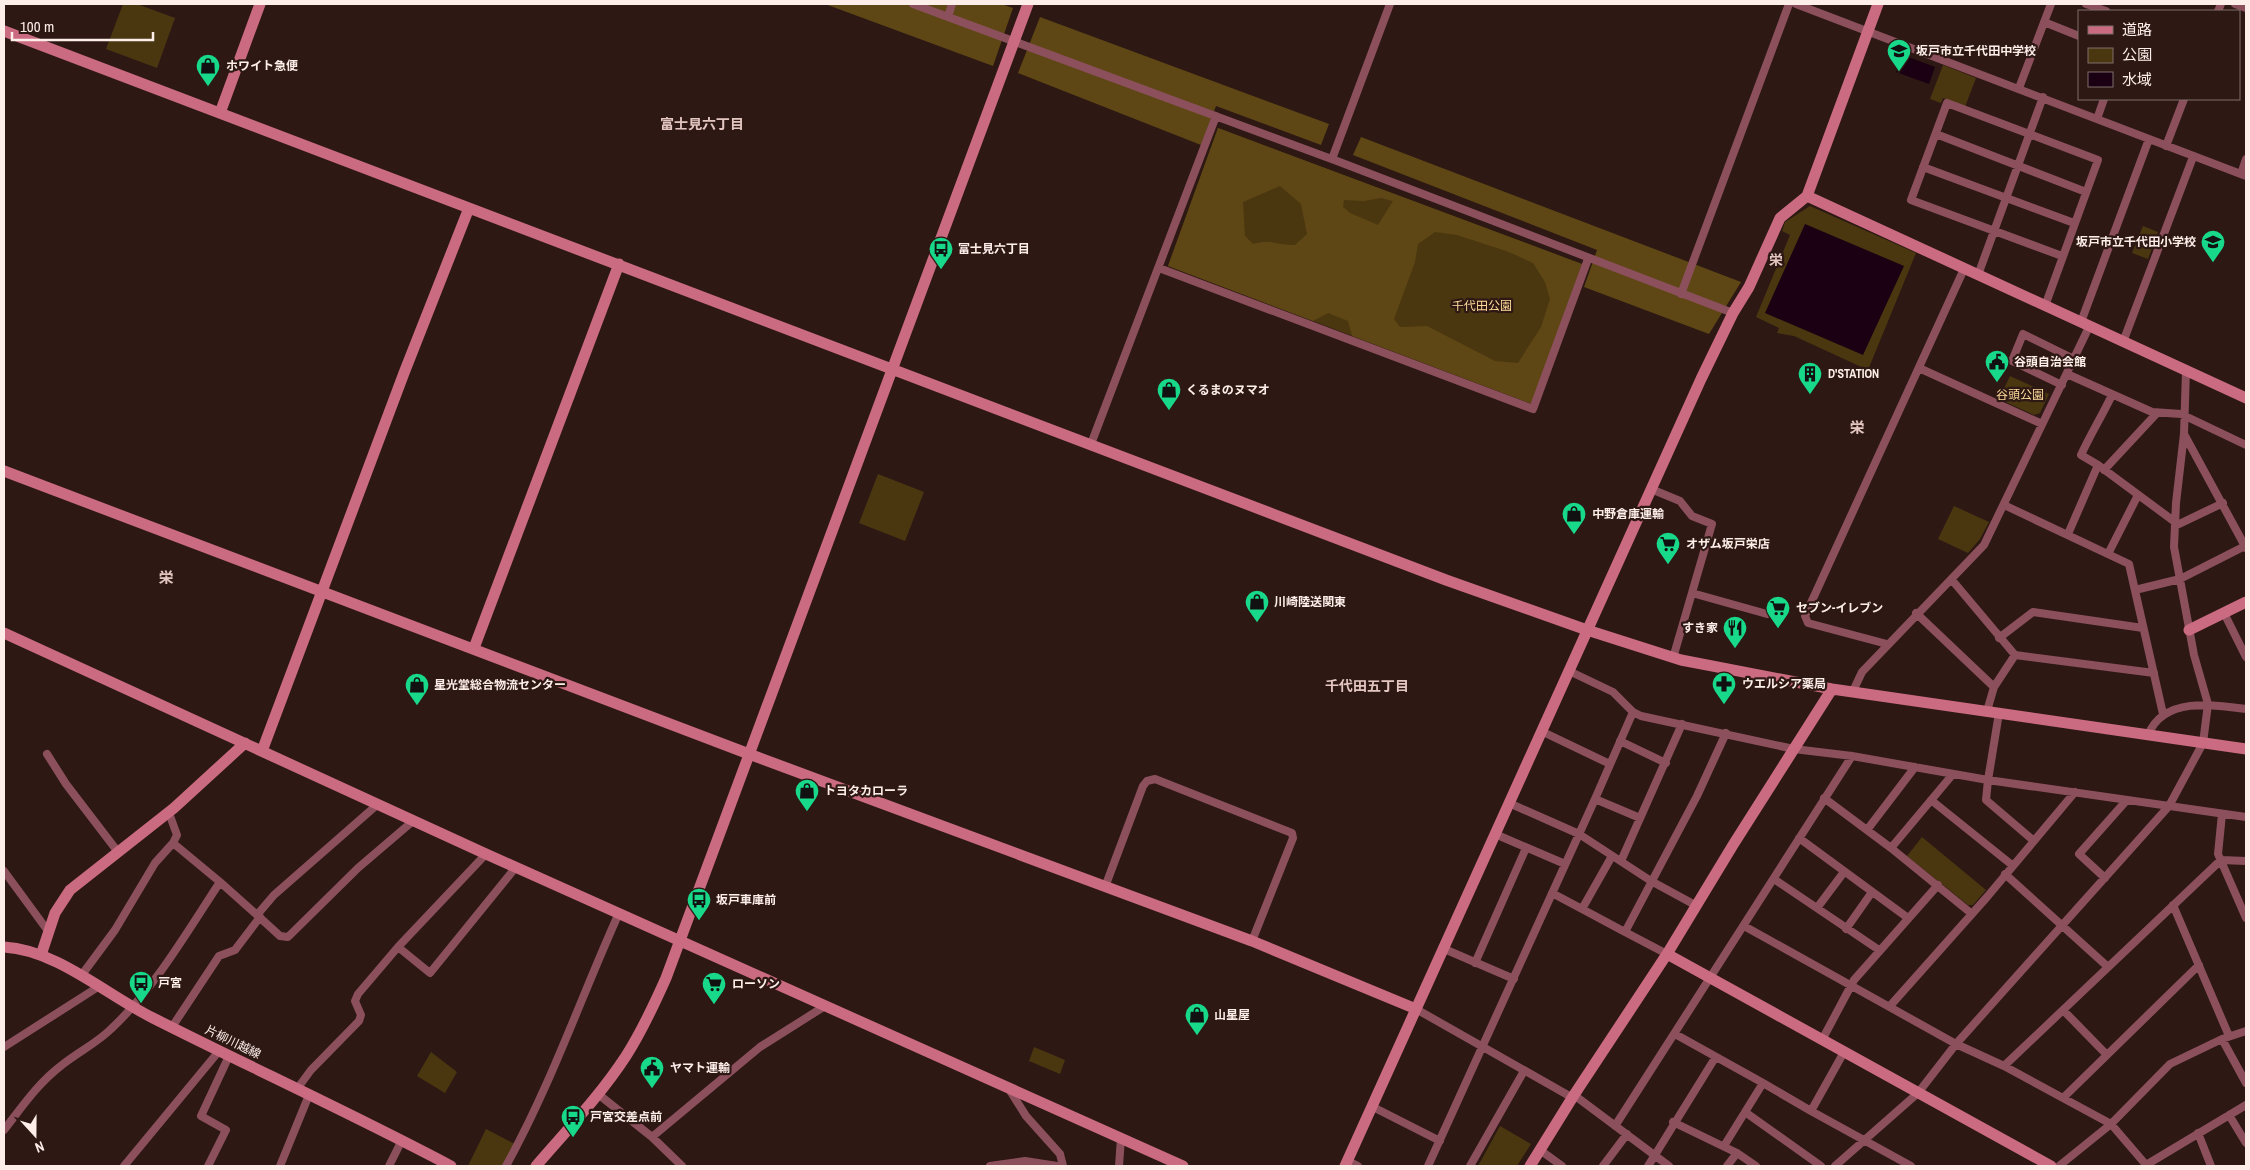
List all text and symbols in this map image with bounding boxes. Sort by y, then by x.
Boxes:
scale bar [12,10,154,42]
legend [2078,10,2240,100]
text: 100 m [20,16,54,37]
text: 道路 [2122,19,2152,40]
school or university icon: 坂戸市立千代田中学校 [1886,38,1912,72]
place label: 坂戸市立千代田中学校 [1916,43,2036,59]
text: 公園 [2122,44,2152,65]
shop icon: ホワイト急便 [195,53,221,87]
place label: ホワイト急便 [226,58,298,74]
text: 水域 [2122,69,2152,90]
district label: 富士見六丁目 [660,115,744,133]
school or university icon: 坂戸市立千代田小学校 [2200,229,2226,263]
place label: 坂戸市立千代田小学校 [2076,234,2196,250]
bus stop icon: 富士見六丁目 [928,236,954,270]
place label: 富士見六丁目 [958,241,1030,257]
district label: 栄 [1769,251,1783,269]
park label: 千代田公園 [1452,298,1512,314]
public building icon: 谷頭自治会館 [1984,349,2010,383]
place label: 谷頭自治会館 [2014,354,2086,370]
building icon: D'STATION [1797,361,1823,395]
place label: D'STATION [1828,366,1879,382]
shop icon: くるまのヌマオ [1156,377,1182,411]
place label: くるまのヌマオ [1186,382,1270,398]
park label: 谷頭公園 [1996,387,2044,403]
district label: 栄 [1849,417,1865,438]
shop icon: 中野倉庫運輸 [1561,501,1587,535]
place label: 中野倉庫運輸 [1592,506,1664,522]
supermarket icon: オザム坂戸栄店 [1655,531,1681,565]
place label: オザム坂戸栄店 [1686,536,1770,552]
district label: 栄 [158,567,174,588]
shop icon: 川崎陸送関東 [1244,589,1270,623]
place label: 川崎陸送関東 [1274,594,1346,610]
supermarket icon: セブン-イレブン [1765,595,1791,629]
place label: セブン-イレブン [1796,600,1883,616]
restaurant icon: すき家 [1722,615,1748,649]
place label: すき家 [1682,620,1718,636]
pharmacy icon: ウエルシア薬局 [1711,671,1737,705]
shop icon: 星光堂総合物流センター [404,672,430,706]
place label: ウエルシア薬局 [1742,676,1826,692]
place label: 星光堂総合物流センター [434,677,566,693]
district label: 千代田五丁目 [1325,677,1409,695]
shop icon: トヨタカローラ [794,778,820,812]
place label: トヨタカローラ [824,783,908,799]
bus stop icon: 坂戸車庫前 [686,887,712,921]
place label: 坂戸車庫前 [716,892,776,908]
bus stop icon: 戸宮 [128,970,154,1004]
supermarket icon: ローソン [701,971,727,1005]
place label: 戸宮 [158,975,182,991]
place label: ローソン [732,976,780,992]
shop icon: 山星屋 [1184,1002,1210,1036]
place label: 山星屋 [1214,1007,1250,1023]
street label: 片柳川越線 [203,1022,263,1062]
public building icon: ヤマト運輸 [639,1055,665,1089]
place label: ヤマト運輸 [670,1060,730,1076]
bus stop icon: 戸宮交差点前 [560,1104,586,1138]
place label: 戸宮交差点前 [590,1109,662,1125]
north arrow [10,1110,60,1160]
text: N [33,1137,47,1157]

